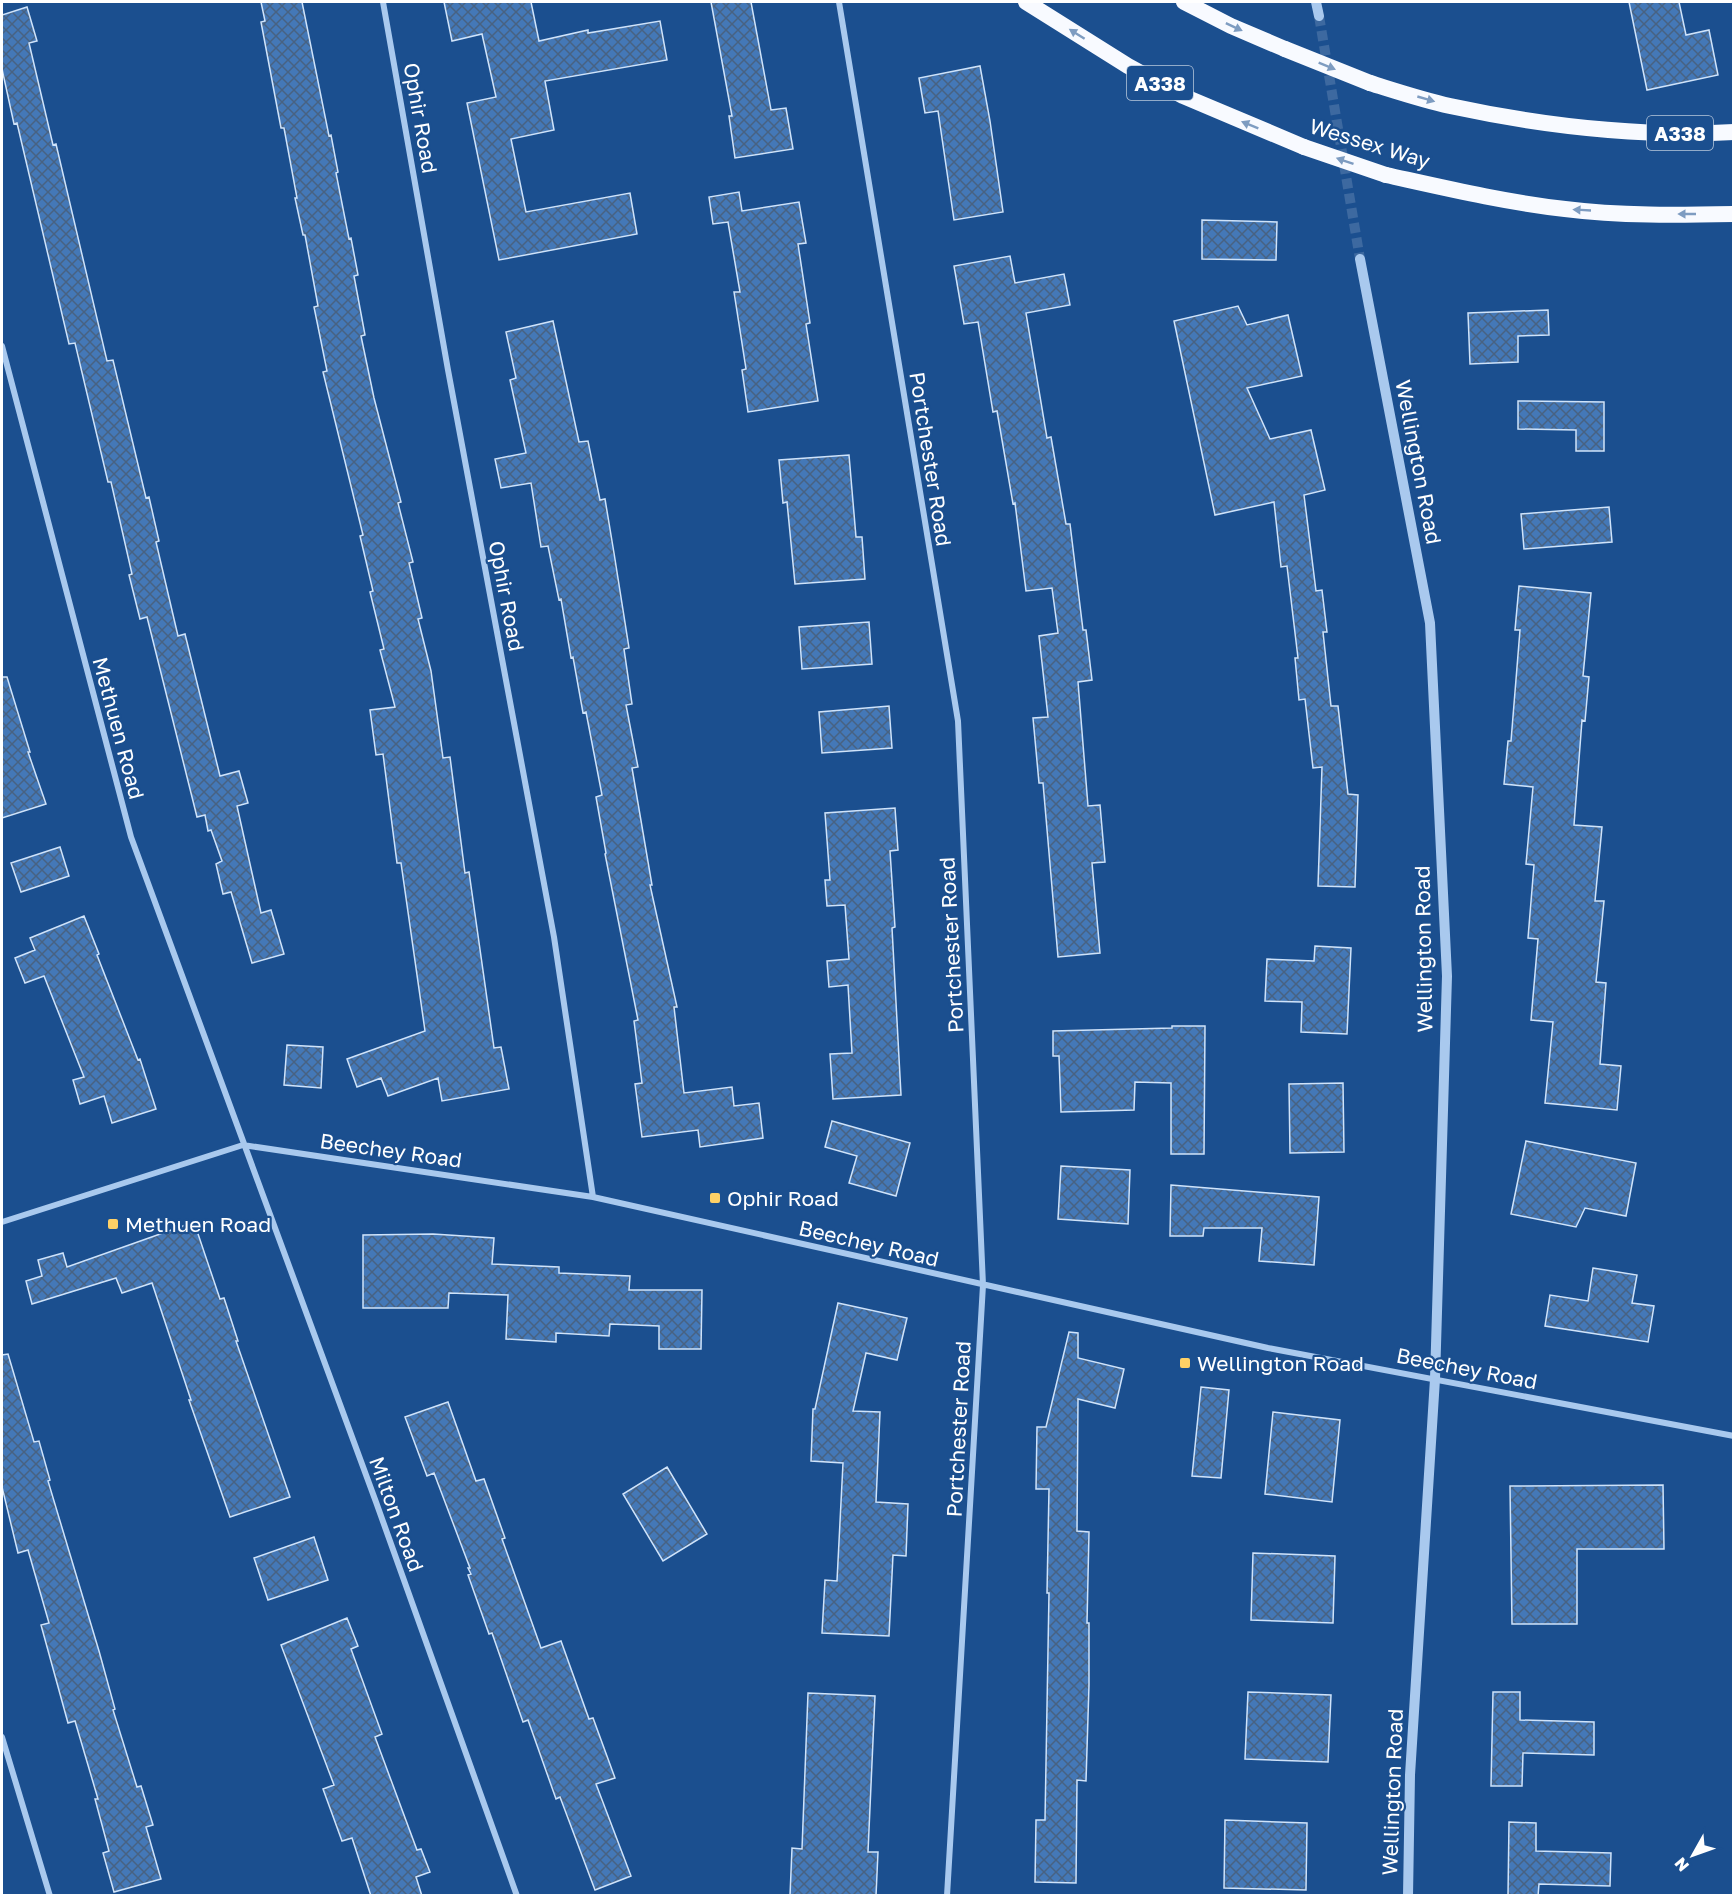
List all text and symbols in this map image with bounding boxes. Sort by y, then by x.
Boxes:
one-way arrow [1225,22,1242,31]
one-way arrow [1069,29,1085,40]
street label: Ophir Road [398,61,444,175]
one-way arrow [1319,61,1337,71]
road number: A338 [1127,66,1193,100]
one-way arrow [1417,95,1435,104]
street label: Wessex Way [1306,112,1434,174]
road number: A338 [1647,116,1713,150]
one-way arrow [1240,120,1258,130]
one-way arrow [1336,156,1354,165]
one-way arrow [1573,206,1592,215]
one-way arrow [1678,210,1697,219]
street label: Portchester Road [904,370,958,548]
street label: Wellington Road [1390,378,1448,546]
street label: Ophir Road [484,539,530,653]
street label: Methuen Road [88,654,150,802]
street label: Portchester Road [933,856,969,1034]
street label: Wellington Road [1409,865,1437,1033]
street label: Beechey Road [318,1127,464,1173]
place label: Ophir Road [727,1185,839,1211]
marker: Ophir Road [708,1191,722,1205]
place label: Methuen Road [125,1211,271,1237]
street label: Beechey Road [796,1214,942,1272]
marker: Methuen Road [106,1217,120,1231]
street label: Portchester Road [940,1340,976,1518]
street label: Beechey Road [1394,1342,1540,1394]
place label: Wellington Road [1197,1350,1364,1376]
marker: Wellington Road [1178,1356,1192,1370]
street label: Milton Road [364,1453,430,1575]
street label: Wellington Road [1376,1708,1408,1876]
north arrow [1663,1825,1723,1885]
text: N [1670,1854,1693,1876]

